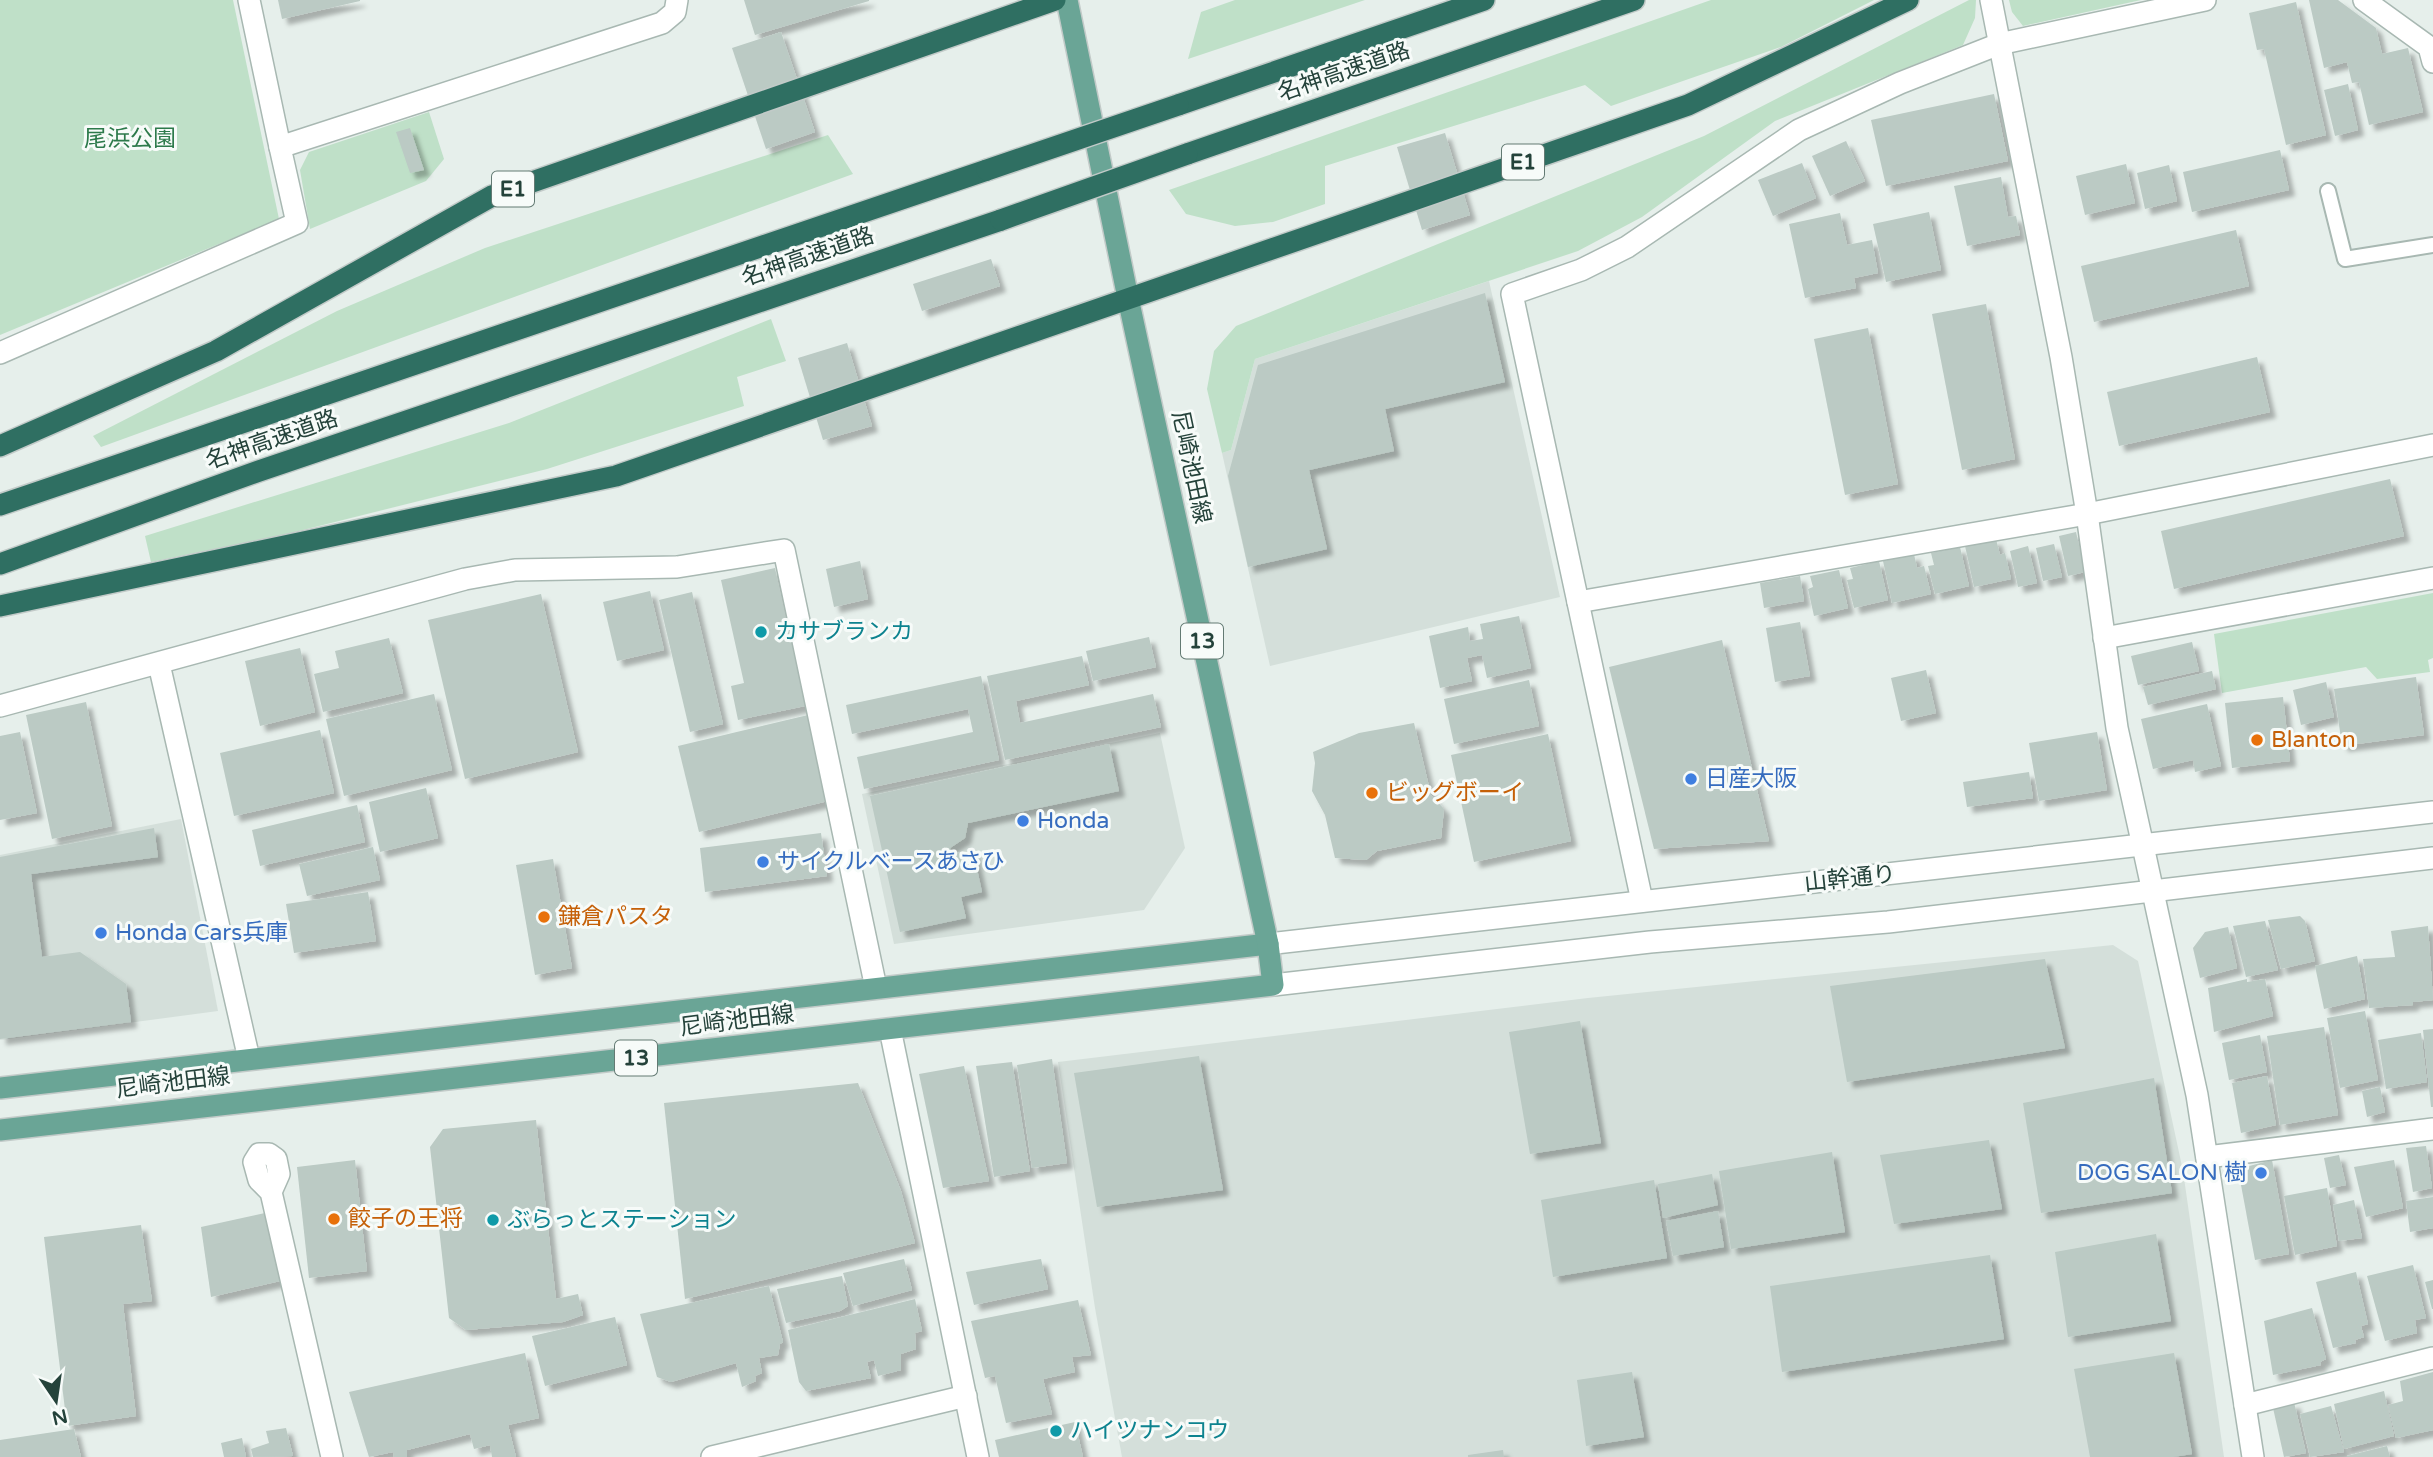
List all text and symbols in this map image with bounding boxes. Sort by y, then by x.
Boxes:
street label: 名神高速道路 [1274,36,1414,108]
park label: 尾浜公園 [84,125,176,153]
road number: E1 [1502,144,1544,180]
road number: E1 [492,172,534,206]
street label: 名神高速道路 [738,221,878,293]
street label: 名神高速道路 [202,404,342,476]
street label: 尼崎池田線 [1165,408,1217,526]
place label: カサブランカ [775,618,913,646]
marker: カサブランカ [753,624,769,640]
road number: 13 [1181,624,1223,658]
place label: Blanton [2271,726,2356,754]
marker: Blanton [2249,732,2265,748]
place label: 日産大阪 [1705,765,1797,793]
marker: 日産大阪 [1683,771,1699,787]
place label: ビッグボーイ [1386,779,1524,807]
marker: ビッグボーイ [1364,785,1380,801]
place label: Honda [1037,807,1109,835]
marker: Honda [1015,813,1031,829]
place label: サイクルベースあさひ [777,848,1005,876]
marker: サイクルベースあさひ [755,854,771,870]
street label: 山幹通り [1803,860,1897,898]
place label: 鎌倉パスタ [558,903,673,931]
marker: 鎌倉パスタ [536,909,552,925]
place label: Honda Cars兵庫 [115,919,288,947]
marker: Honda Cars兵庫 [93,925,109,941]
street label: 尼崎池田線 [678,1000,796,1042]
road number: 13 [615,1040,657,1076]
street label: 尼崎池田線 [114,1062,232,1104]
place label: DOG SALON 樹 [2077,1159,2247,1187]
marker: DOG SALON 樹 [2253,1165,2269,1181]
place label: 餃子の王将 [348,1205,463,1233]
place label: ぶらっとステーション [507,1206,737,1234]
marker: 餃子の王将 [326,1211,342,1227]
marker: ぶらっとステーション [485,1212,501,1228]
north arrow [21,1366,91,1436]
text: N [50,1404,70,1429]
place label: ハイツナンコウ [1070,1417,1230,1445]
marker: ハイツナンコウ [1048,1423,1064,1439]

